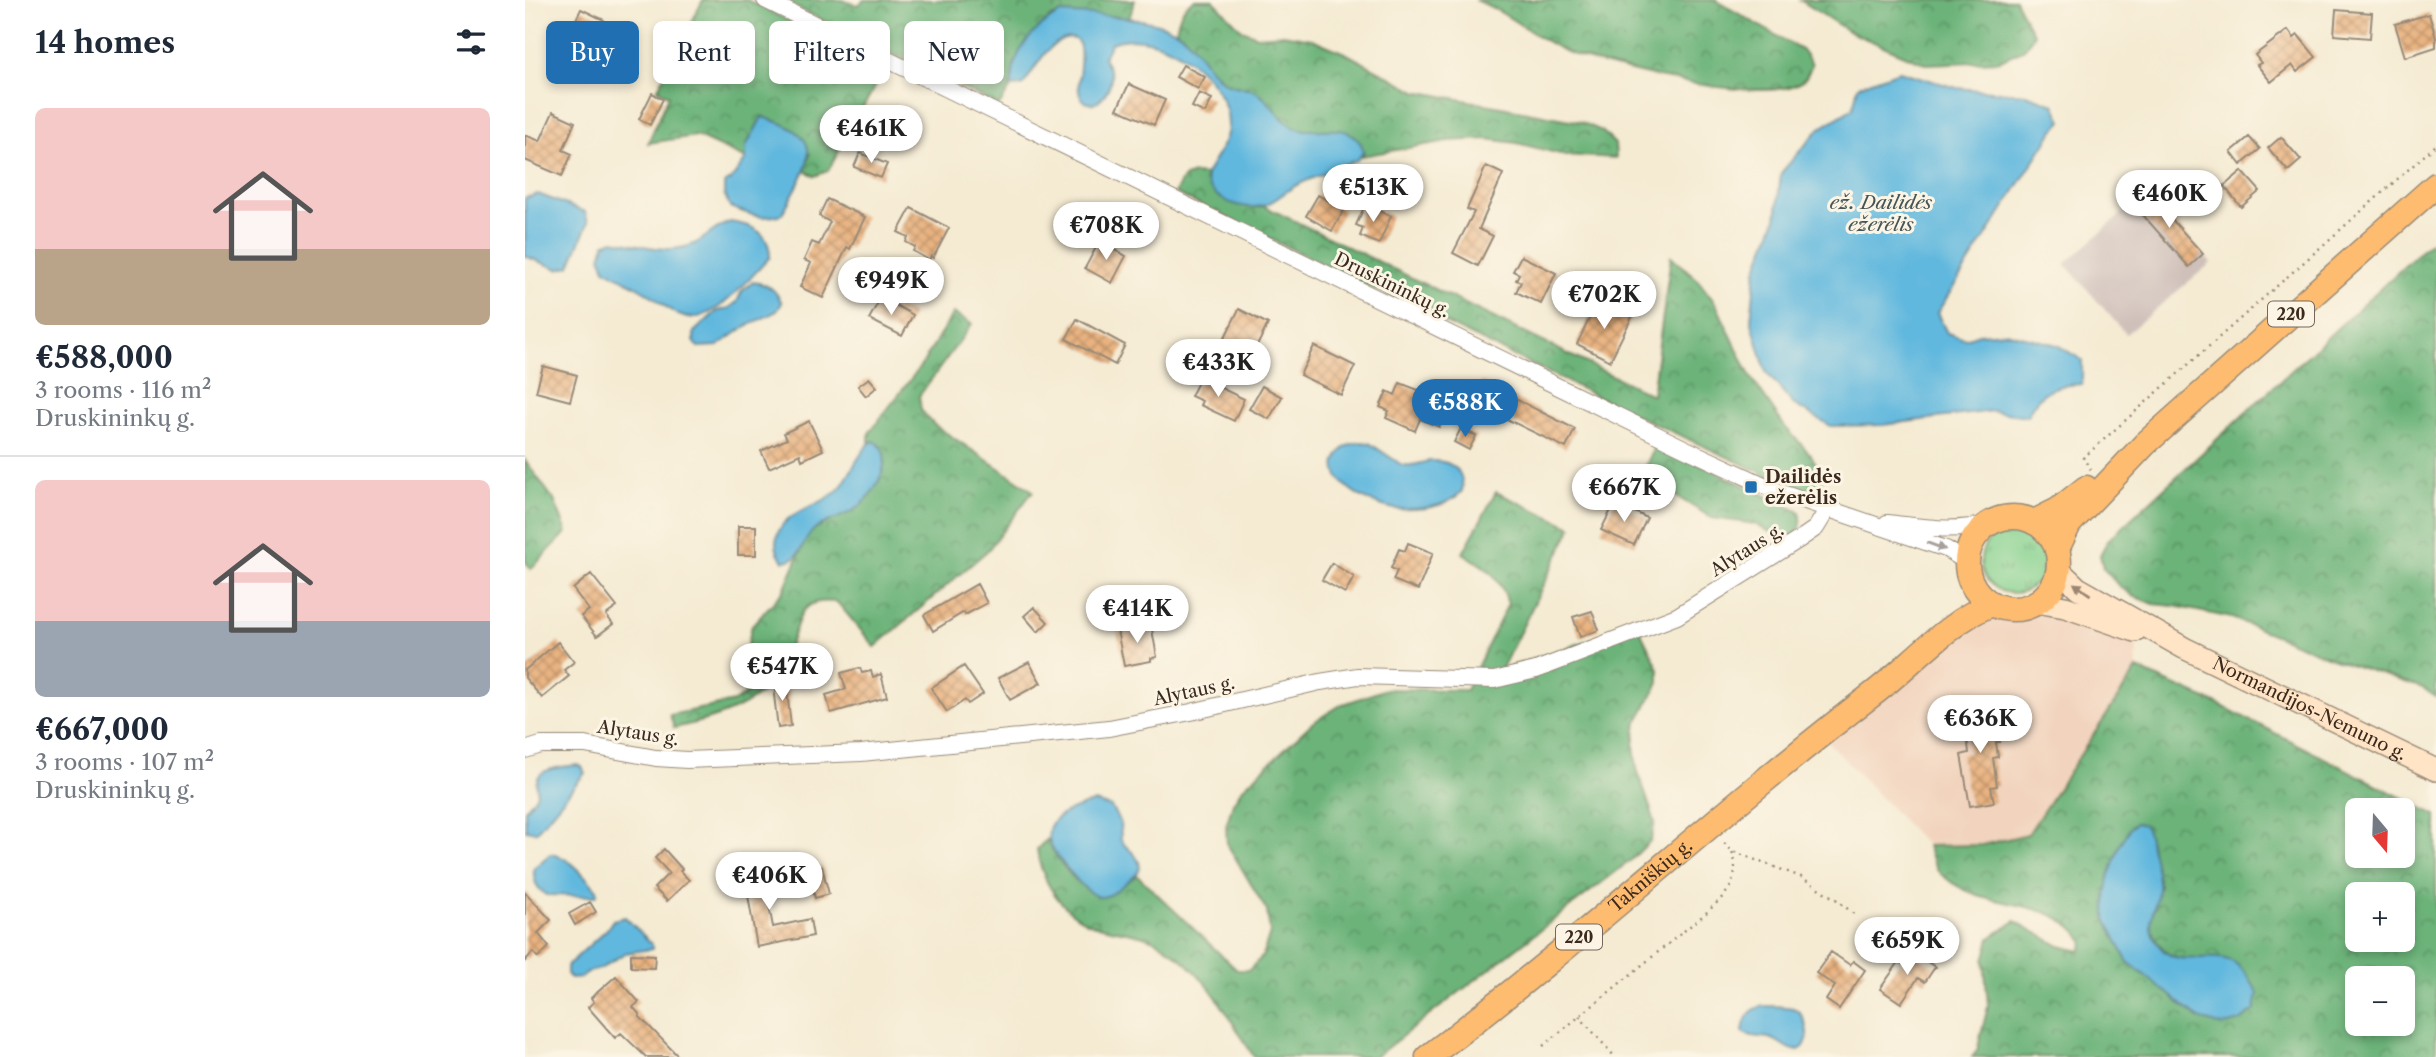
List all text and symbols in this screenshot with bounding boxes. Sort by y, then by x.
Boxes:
chip: Buy [546,21,639,84]
chip: Rent [653,21,755,84]
chip: Filters [769,21,890,84]
chip: New [904,21,1004,84]
icon: filters [452,23,490,61]
text: 14 homes [35,24,175,61]
pin: €461K [822,106,920,165]
text: €461K [836,114,906,142]
icon: home [200,153,326,279]
pin: €513K [1324,164,1422,224]
pin: €460K [2120,170,2218,230]
text: €513K [1338,173,1408,201]
text: €460K [2131,179,2207,207]
water label: ež. Dailidės ežerėlis [1830,191,1933,236]
pin: €708K [1057,202,1155,262]
text: €708K [1069,211,1143,239]
street label: Druskininkų g. [1331,248,1453,322]
pin: €949K [842,258,940,317]
text: €949K [854,266,928,294]
pin: €702K [1555,272,1653,331]
text: €702K [1567,280,1641,308]
road number: 220 [2268,302,2314,326]
text: €588,000 [35,339,173,376]
pin: €433K [1169,340,1267,399]
text: €433K [1182,348,1254,376]
text: 3 rooms · 116 m² [35,376,211,404]
pin: €588K [1416,380,1514,439]
text: €588K [1428,388,1502,416]
text: Druskininkų g. [35,404,195,432]
pin: €667K [1575,464,1673,524]
place label: Dailidės ežerėlis [1765,466,1841,509]
text: €667K [1588,473,1660,501]
marker: Dailidės ežerėlis [1743,479,1759,495]
street label: Alytaus g. [1705,519,1788,582]
icon: home [200,525,326,651]
one-way arrow [1925,541,1946,552]
one-way arrow [2073,582,2091,596]
pin: €414K [1088,586,1186,645]
text: €414K [1102,594,1172,622]
pin: €547K [733,644,831,703]
text: €547K [746,652,818,680]
street label: Normandijos-Nemuno g. [2209,653,2410,765]
street label: Alytaus g. [1150,672,1237,711]
pin: €636K [1931,696,2029,755]
text: €636K [1943,704,2017,732]
text: €667,000 [35,711,169,748]
street label: Alytaus g. [595,716,680,750]
text: 3 rooms · 107 m² [35,748,214,776]
text: Druskininkų g. [35,776,195,804]
north arrow [2345,798,2415,868]
map controls [2345,798,2415,1036]
street label: Takniškių g. [1605,835,1697,917]
pin: €406K [720,852,818,912]
text: €406K [731,861,807,889]
button: + [2345,882,2415,952]
pin: €659K [1858,918,1956,977]
road number: 220 [1556,925,1602,950]
text: €659K [1870,926,1944,954]
button: − [2345,966,2415,1036]

